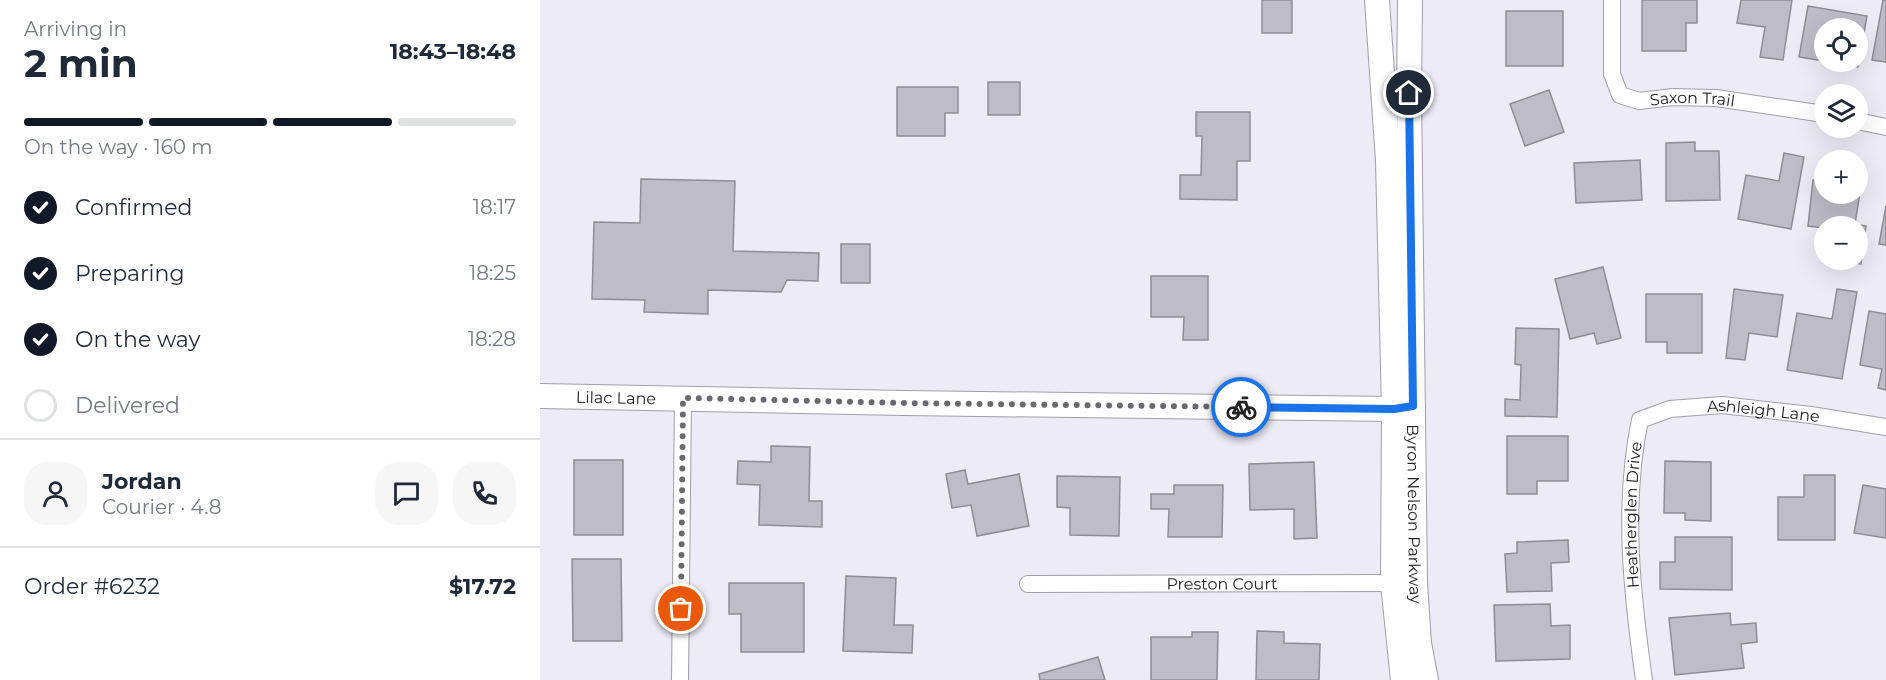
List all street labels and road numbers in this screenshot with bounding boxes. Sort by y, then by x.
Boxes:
street label: Saxon Trail [1649,88,1736,111]
street label: Lilac Lane [576,388,656,408]
street label: Ashleigh Lane [1706,396,1821,426]
street label: Byron Nelson Parkway [1403,424,1425,605]
street label: Heatherglen Drive [1621,440,1646,589]
street label: Preston Court [1166,574,1278,594]

